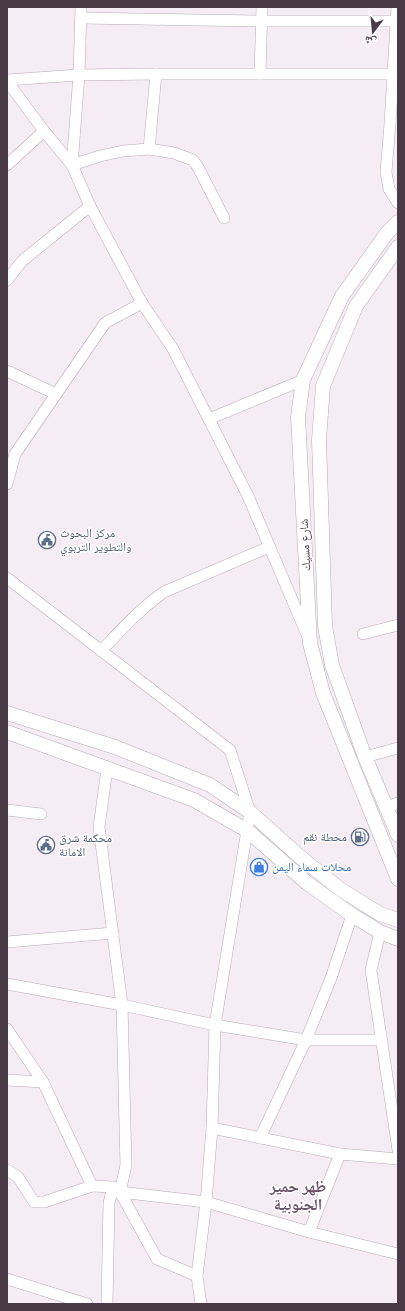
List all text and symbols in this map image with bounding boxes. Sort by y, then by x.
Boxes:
north arrow [353,12,393,52]
text: ش [362,32,378,50]
street label: شارع مسيك [296,518,314,572]
place label: مركز البحوث والتطوير التربوي [60,525,132,557]
public building icon: مركز البحوث والتطوير التربوي [37,530,57,550]
fuel station icon: محطة نقم [350,827,370,847]
place label: محطة نقم [303,829,347,845]
place label: محكمة شرق الامانة [59,830,112,860]
public building icon: محكمة شرق الامانة [36,835,56,855]
shop icon: محلات سماء اليمن [249,857,269,877]
place label: محلات سماء اليمن [272,859,351,875]
district label: ظهر حمير الجنوبية [269,1176,326,1215]

